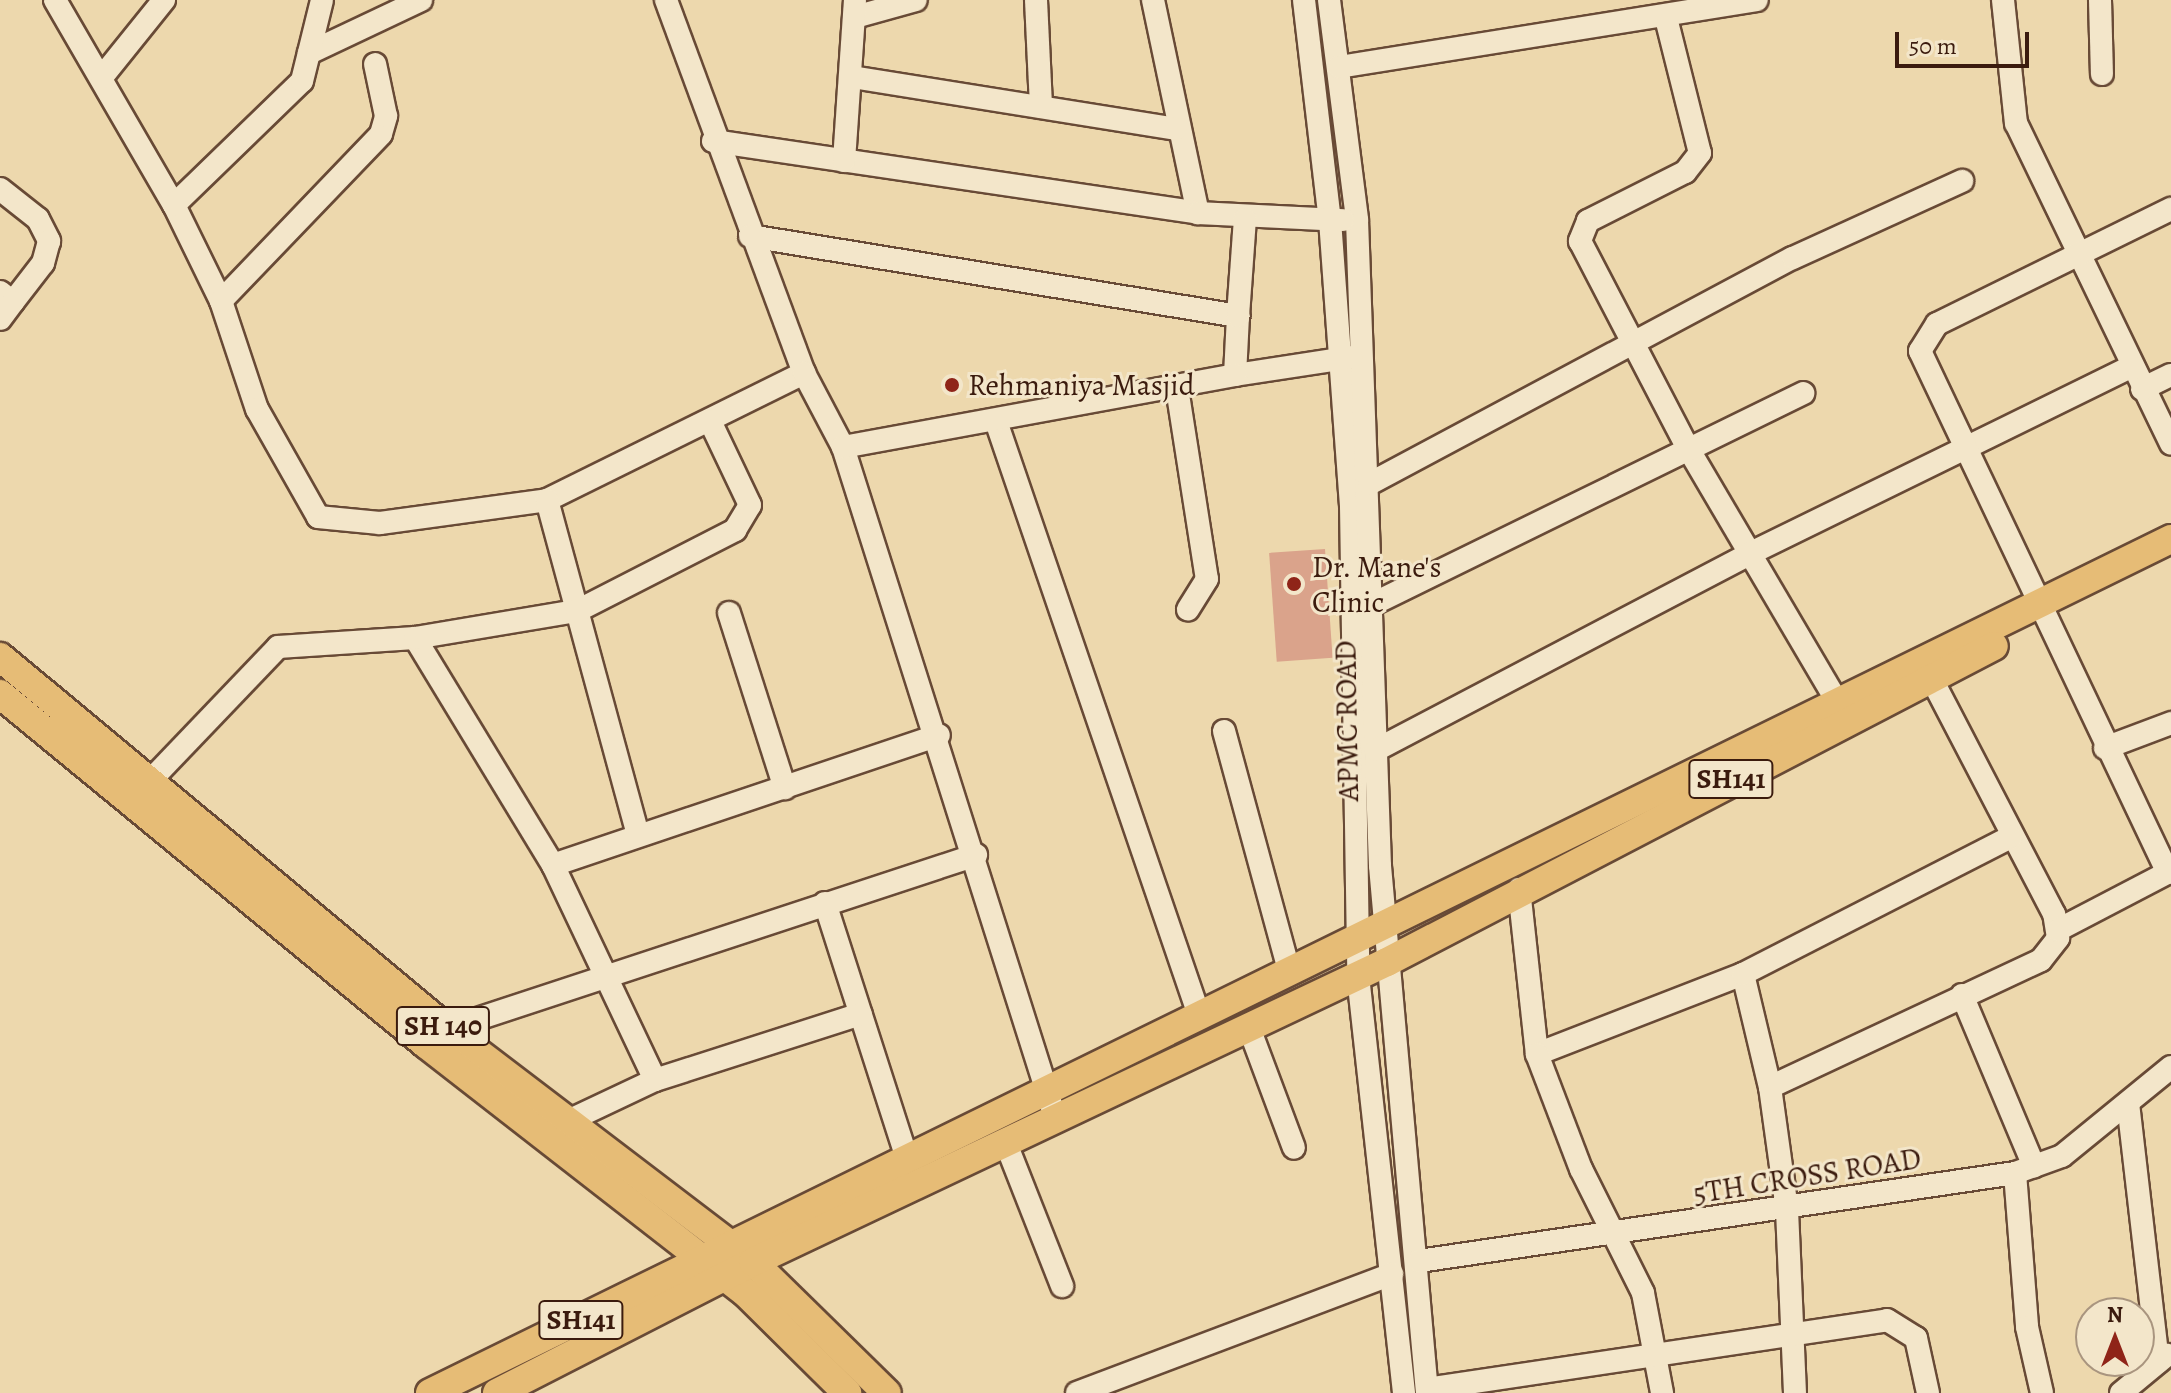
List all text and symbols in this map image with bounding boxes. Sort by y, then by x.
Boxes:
scale bar [1899,16,2033,66]
text: 50 m [1909,30,1957,62]
place label: Rehmaniya Masjid [968,367,1195,403]
marker: Rehmaniya Masjid [943,376,961,394]
place label: Dr. Mane's Clinic [1312,549,1442,620]
marker: Dr. Mane's Clinic [1283,573,1305,595]
street label: APMC ROAD [1328,640,1366,802]
road number: SH141 [1687,755,1775,803]
road number: SH 140 [395,1002,491,1050]
street label: 5TH CROSS ROAD [1690,1140,1924,1212]
road number: SH141 [537,1296,625,1344]
north arrow [2075,1297,2155,1377]
text: N [2107,1300,2123,1330]

